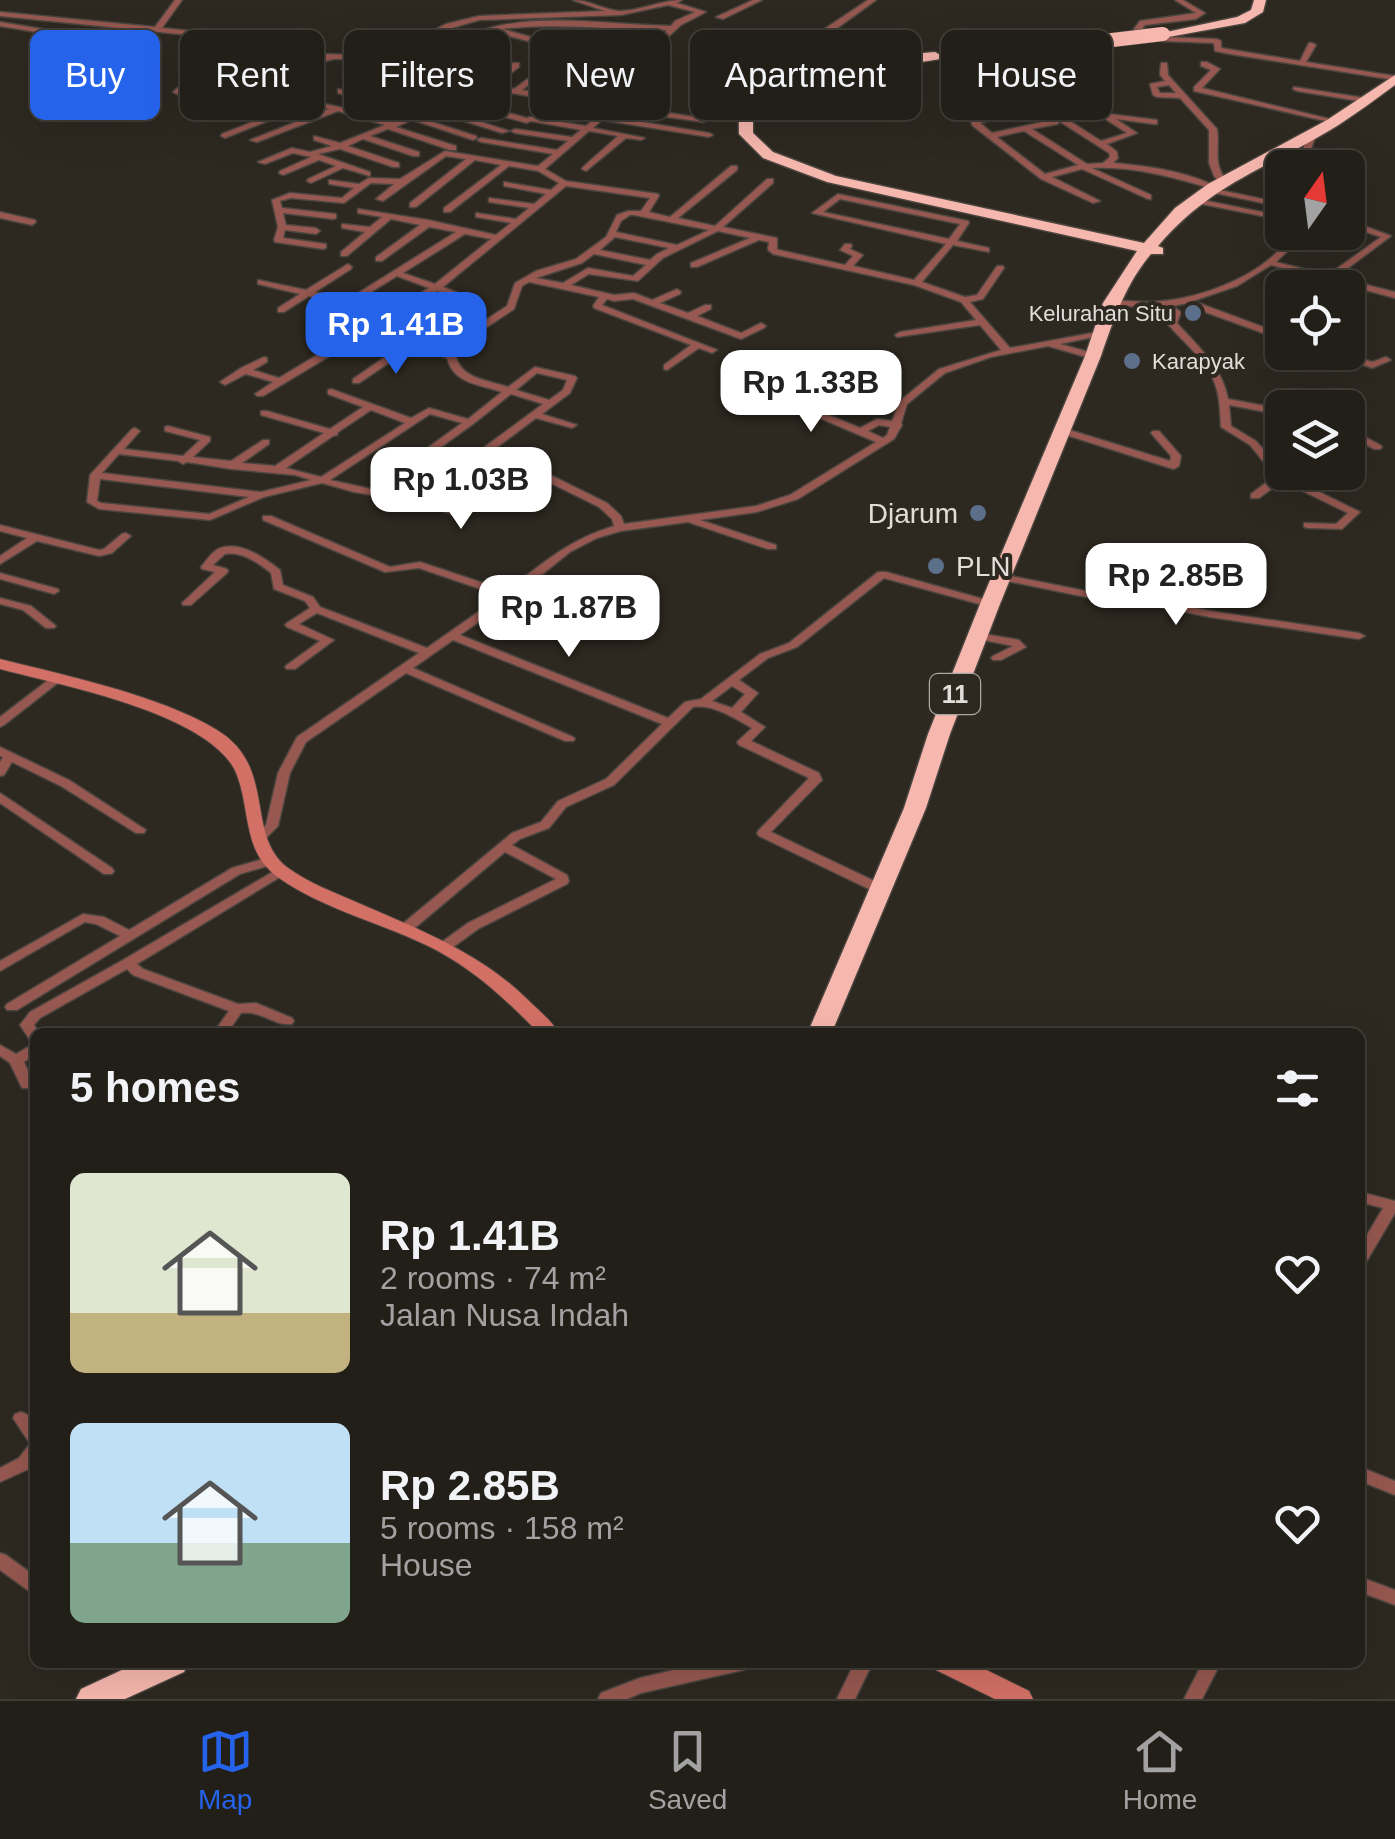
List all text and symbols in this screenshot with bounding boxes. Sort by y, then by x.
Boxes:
chip: Buy [30,30,160,120]
chip: Rent [180,30,324,120]
chip: Filters [344,30,510,120]
chip: New [530,30,670,120]
chip: Apartment [690,30,921,120]
chip: House [941,30,1112,120]
north arrow [1265,150,1365,250]
map controls [1265,150,1365,490]
button: locate [1265,270,1365,370]
pin: Rp 1.41B [293,292,499,377]
place label: Kelurahan Situ [1029,301,1173,326]
marker: Kelurahan Situ [1182,302,1204,324]
text: Rp 1.41B [328,306,464,342]
place label: Karapyak [1152,349,1246,374]
pin: Rp 1.33B [708,350,914,435]
marker: Karapyak [1121,350,1143,372]
text: Rp 1.33B [743,364,879,400]
button: layers [1265,390,1365,490]
pin: Rp 1.03B [358,447,564,532]
text: Rp 1.03B [393,461,529,497]
place label: Djarum [868,498,958,529]
marker: Djarum [967,502,989,524]
pin: Rp 2.85B [1073,543,1279,628]
place label: PLN [956,551,1010,582]
marker: PLN [925,555,947,577]
text: Rp 2.85B [1108,557,1244,593]
pin: Rp 1.87B [466,575,672,660]
text: Rp 1.87B [501,589,637,625]
road number: 11 [930,674,980,714]
icon: filters [1270,1061,1325,1116]
text: 5 homes [70,1064,240,1111]
text: Rp 1.41B [380,1212,560,1259]
icon: home [150,1213,270,1333]
icon: heart [1270,1246,1325,1301]
text: 2 rooms · 74 m² [380,1260,606,1296]
text: Jalan Nusa Indah [380,1297,629,1333]
text: Rp 2.85B [380,1462,560,1509]
icon: home [150,1463,270,1583]
icon: heart [1270,1496,1325,1551]
text: 5 rooms · 158 m² [380,1510,624,1546]
text: House [380,1547,473,1583]
tab: Map [198,1724,253,1816]
tab: Saved [648,1724,727,1816]
tab: Home [1123,1724,1197,1816]

